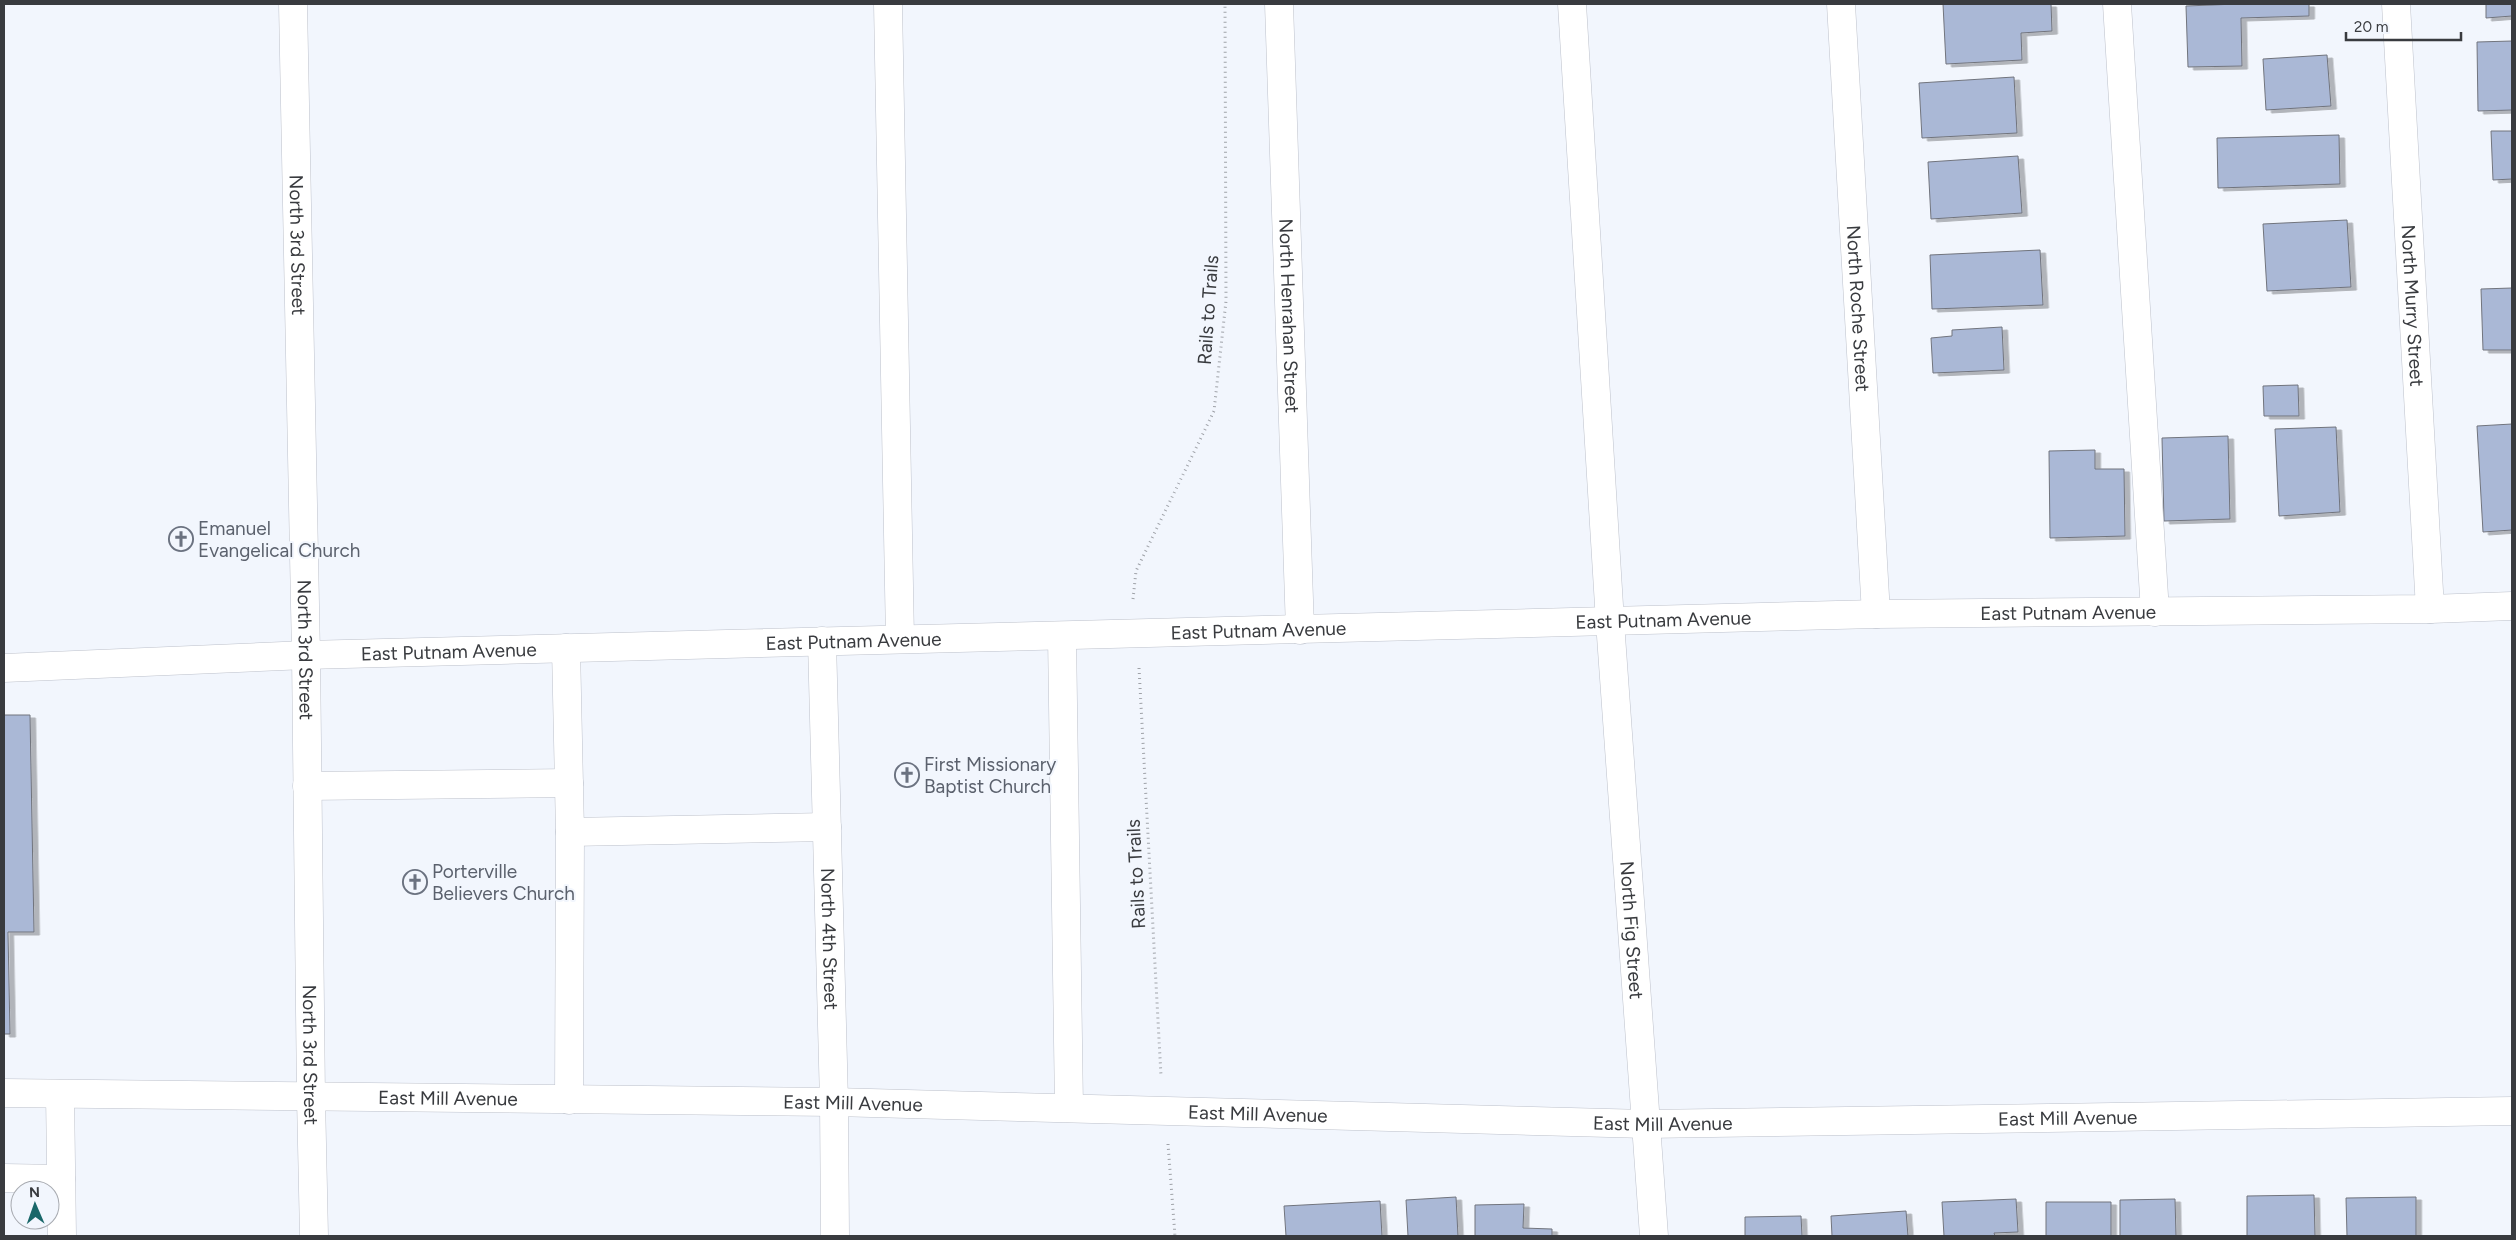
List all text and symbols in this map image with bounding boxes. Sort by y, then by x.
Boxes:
scale bar [2346,10,2461,42]
text: 20 m [2354,18,2388,36]
street label: North 3rd Street [285,174,311,315]
street label: North Henrahan Street [1275,218,1304,414]
street label: North Murry Street [2397,224,2429,387]
street label: North Roche Street [1842,225,1875,392]
street label: Rails to Trails [1193,254,1223,366]
place label: Emanuel Evangelical Church [198,517,360,562]
church icon: Emanuel Evangelical Church [168,526,194,552]
street label: North 3rd Street [293,579,318,720]
street label: East Putnam Avenue [1980,600,2156,625]
street label: East Putnam Avenue [1575,606,1751,633]
street label: East Putnam Avenue [1170,616,1347,644]
street label: East Putnam Avenue [765,627,942,654]
street label: East Putnam Avenue [360,637,537,665]
place label: First Missionary Baptist Church [924,753,1056,798]
church icon: First Missionary Baptist Church [894,762,920,788]
street label: Rails to Trails [1122,818,1150,929]
place label: Porterville Believers Church [432,860,575,905]
street label: North Fig Street [1616,860,1648,1000]
street label: North 4th Street [816,868,843,1010]
church icon: Porterville Believers Church [402,869,428,895]
street label: North 3rd Street [298,984,323,1125]
street label: East Mill Avenue [378,1086,518,1110]
street label: East Mill Avenue [783,1090,923,1116]
street label: East Mill Avenue [1188,1100,1328,1127]
street label: East Mill Avenue [1998,1105,2138,1130]
street label: East Mill Avenue [1593,1111,1733,1136]
north arrow [10,1180,60,1230]
text: N [29,1184,40,1201]

